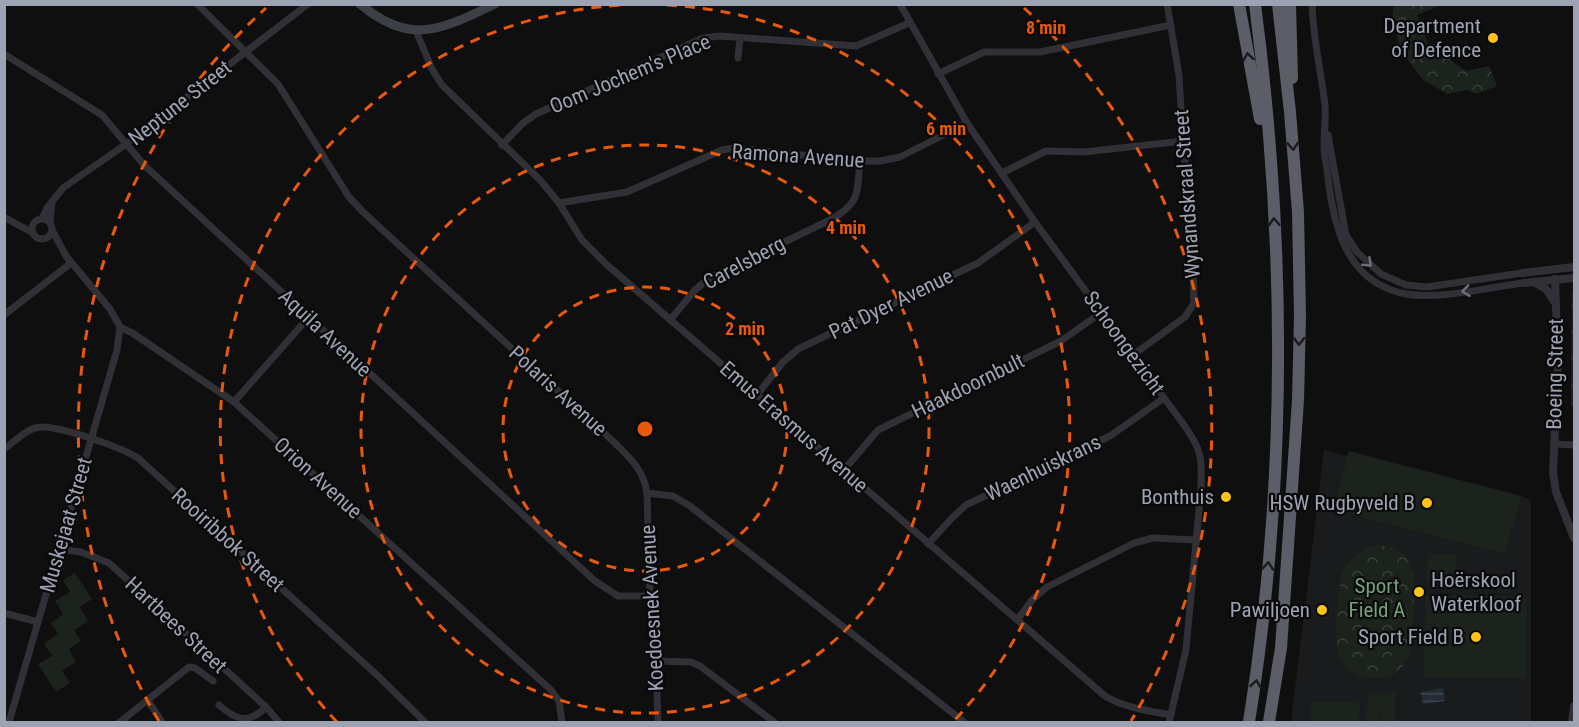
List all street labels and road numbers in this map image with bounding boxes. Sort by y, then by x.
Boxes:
street label: Oom Jochem's Place [546,29,714,119]
street label: Neptune Street [124,55,236,151]
street label: Wynandskraal Street [1169,109,1205,279]
street label: Ramona Avenue [731,139,865,173]
street label: Carelsberg [699,231,789,295]
street label: Pat Dyer Avenue [825,264,957,344]
street label: Aquila Avenue [274,284,376,382]
street label: Schoongezicht [1078,286,1170,400]
street label: Boeing Street [1542,318,1568,430]
street label: Polaris Avenue [504,341,612,441]
street label: Haakdoornbult [908,348,1028,424]
street label: Emus Erasmus Avenue [715,356,873,498]
street label: Waenhuiskrans [981,430,1105,506]
street label: Orion Avenue [269,432,367,524]
street label: Muskejaat Street [35,455,97,595]
street label: Rooiribbok Street [167,483,289,597]
street label: Koedoesnek Avenue [636,524,668,692]
street label: Hartbees Street [120,572,232,678]

